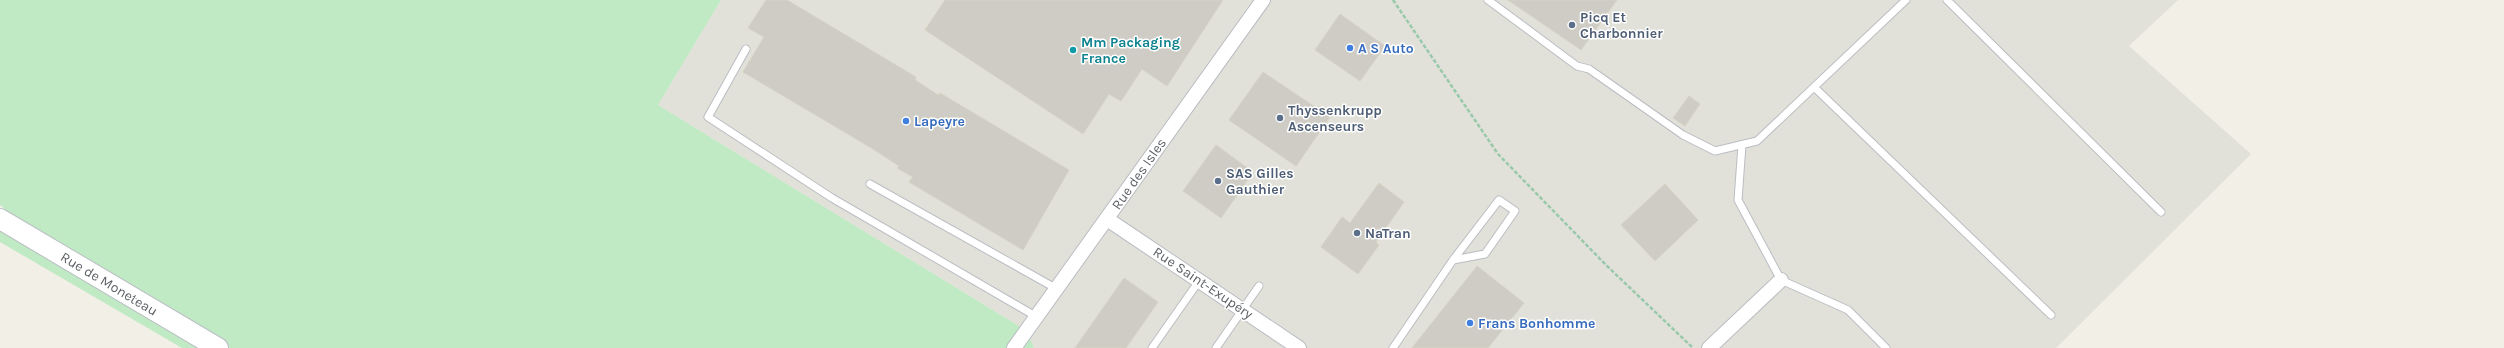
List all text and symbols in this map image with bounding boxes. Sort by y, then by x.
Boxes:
place label: Picq Et Charbonnier [1580,9,1663,42]
marker: Picq Et Charbonnier [1567,20,1577,30]
place label: Mm Packaging France [1081,34,1180,67]
place label: A S Auto [1358,40,1414,57]
marker: A S Auto [1345,43,1355,53]
marker: Mm Packaging France [1068,45,1078,55]
place label: Thyssenkrupp Ascenseurs [1288,102,1382,135]
place label: Lapeyre [914,113,965,130]
marker: Thyssenkrupp Ascenseurs [1275,113,1285,123]
marker: Lapeyre [901,116,911,126]
street label: Rue des Isles [1108,135,1170,213]
place label: SAS Gilles Gauthier [1226,165,1294,198]
marker: SAS Gilles Gauthier [1213,176,1223,186]
place label: NaTran [1365,225,1411,242]
marker: NaTran [1352,228,1362,238]
street label: Rue Saint-Exupéry [1150,243,1257,323]
street label: Rue de Moneteau [57,248,161,320]
place label: Frans Bonhomme [1478,315,1595,332]
marker: Frans Bonhomme [1465,318,1475,328]

